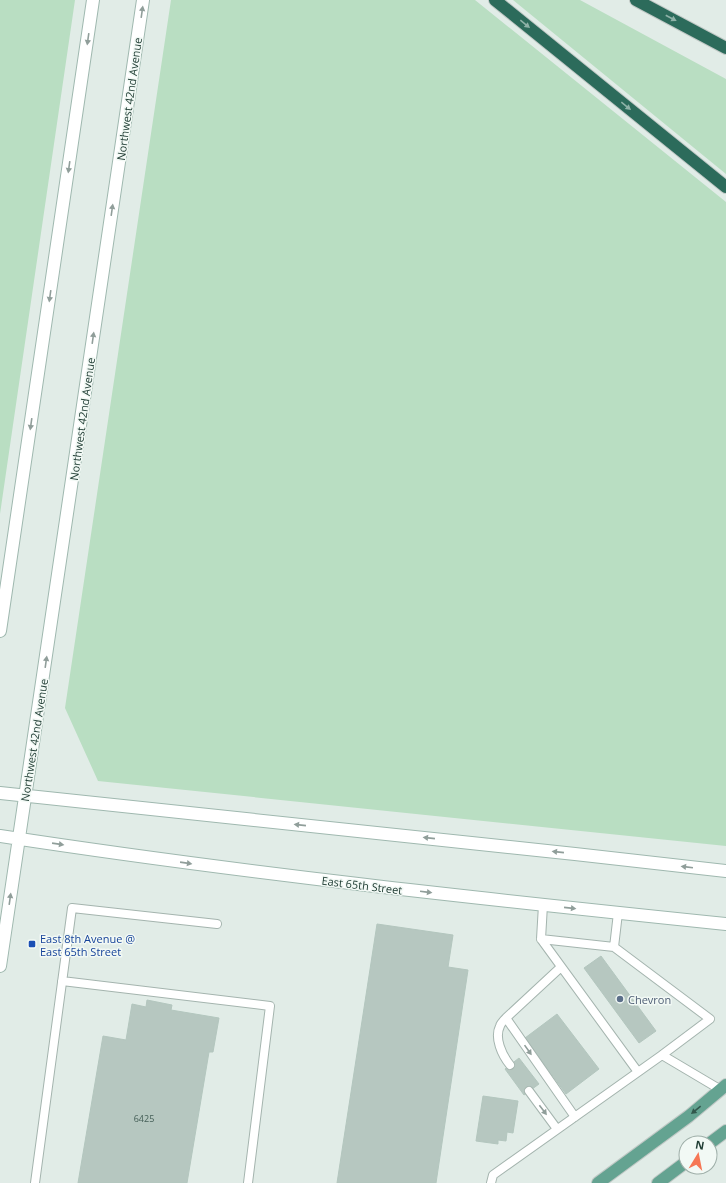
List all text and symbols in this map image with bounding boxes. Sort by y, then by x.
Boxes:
one-way arrow [139,6,145,18]
one-way arrow [665,15,677,22]
one-way arrow [519,20,530,29]
one-way arrow [85,33,91,45]
street label: Northwest 42nd Avenue [113,37,145,161]
one-way arrow [621,102,632,110]
one-way arrow [66,161,72,173]
one-way arrow [109,204,115,216]
one-way arrow [47,290,53,302]
one-way arrow [90,332,96,345]
street label: Northwest 42nd Avenue [66,357,98,481]
one-way arrow [28,418,34,430]
one-way arrow [43,656,49,668]
street label: Northwest 42nd Avenue [17,678,51,802]
one-way arrow [293,822,306,828]
one-way arrow [423,835,435,842]
one-way arrow [51,841,64,847]
one-way arrow [552,849,564,855]
one-way arrow [180,859,192,866]
one-way arrow [681,863,693,870]
street label: East 65th Street [321,873,403,897]
one-way arrow [420,889,432,895]
one-way arrow [7,893,13,906]
one-way arrow [564,904,576,911]
place label: East 8th Avenue @ East 65th Street [40,931,135,959]
marker: East 8th Avenue @ East 65th Street [27,939,37,949]
place label: Chevron [628,992,671,1007]
marker: Chevron [615,994,625,1004]
one-way arrow [524,1044,532,1055]
one-way arrow [539,1105,547,1116]
one-way arrow [690,1106,701,1115]
house number: 6425 [134,1112,154,1125]
north arrow [678,1135,718,1175]
text: N [694,1136,706,1153]

